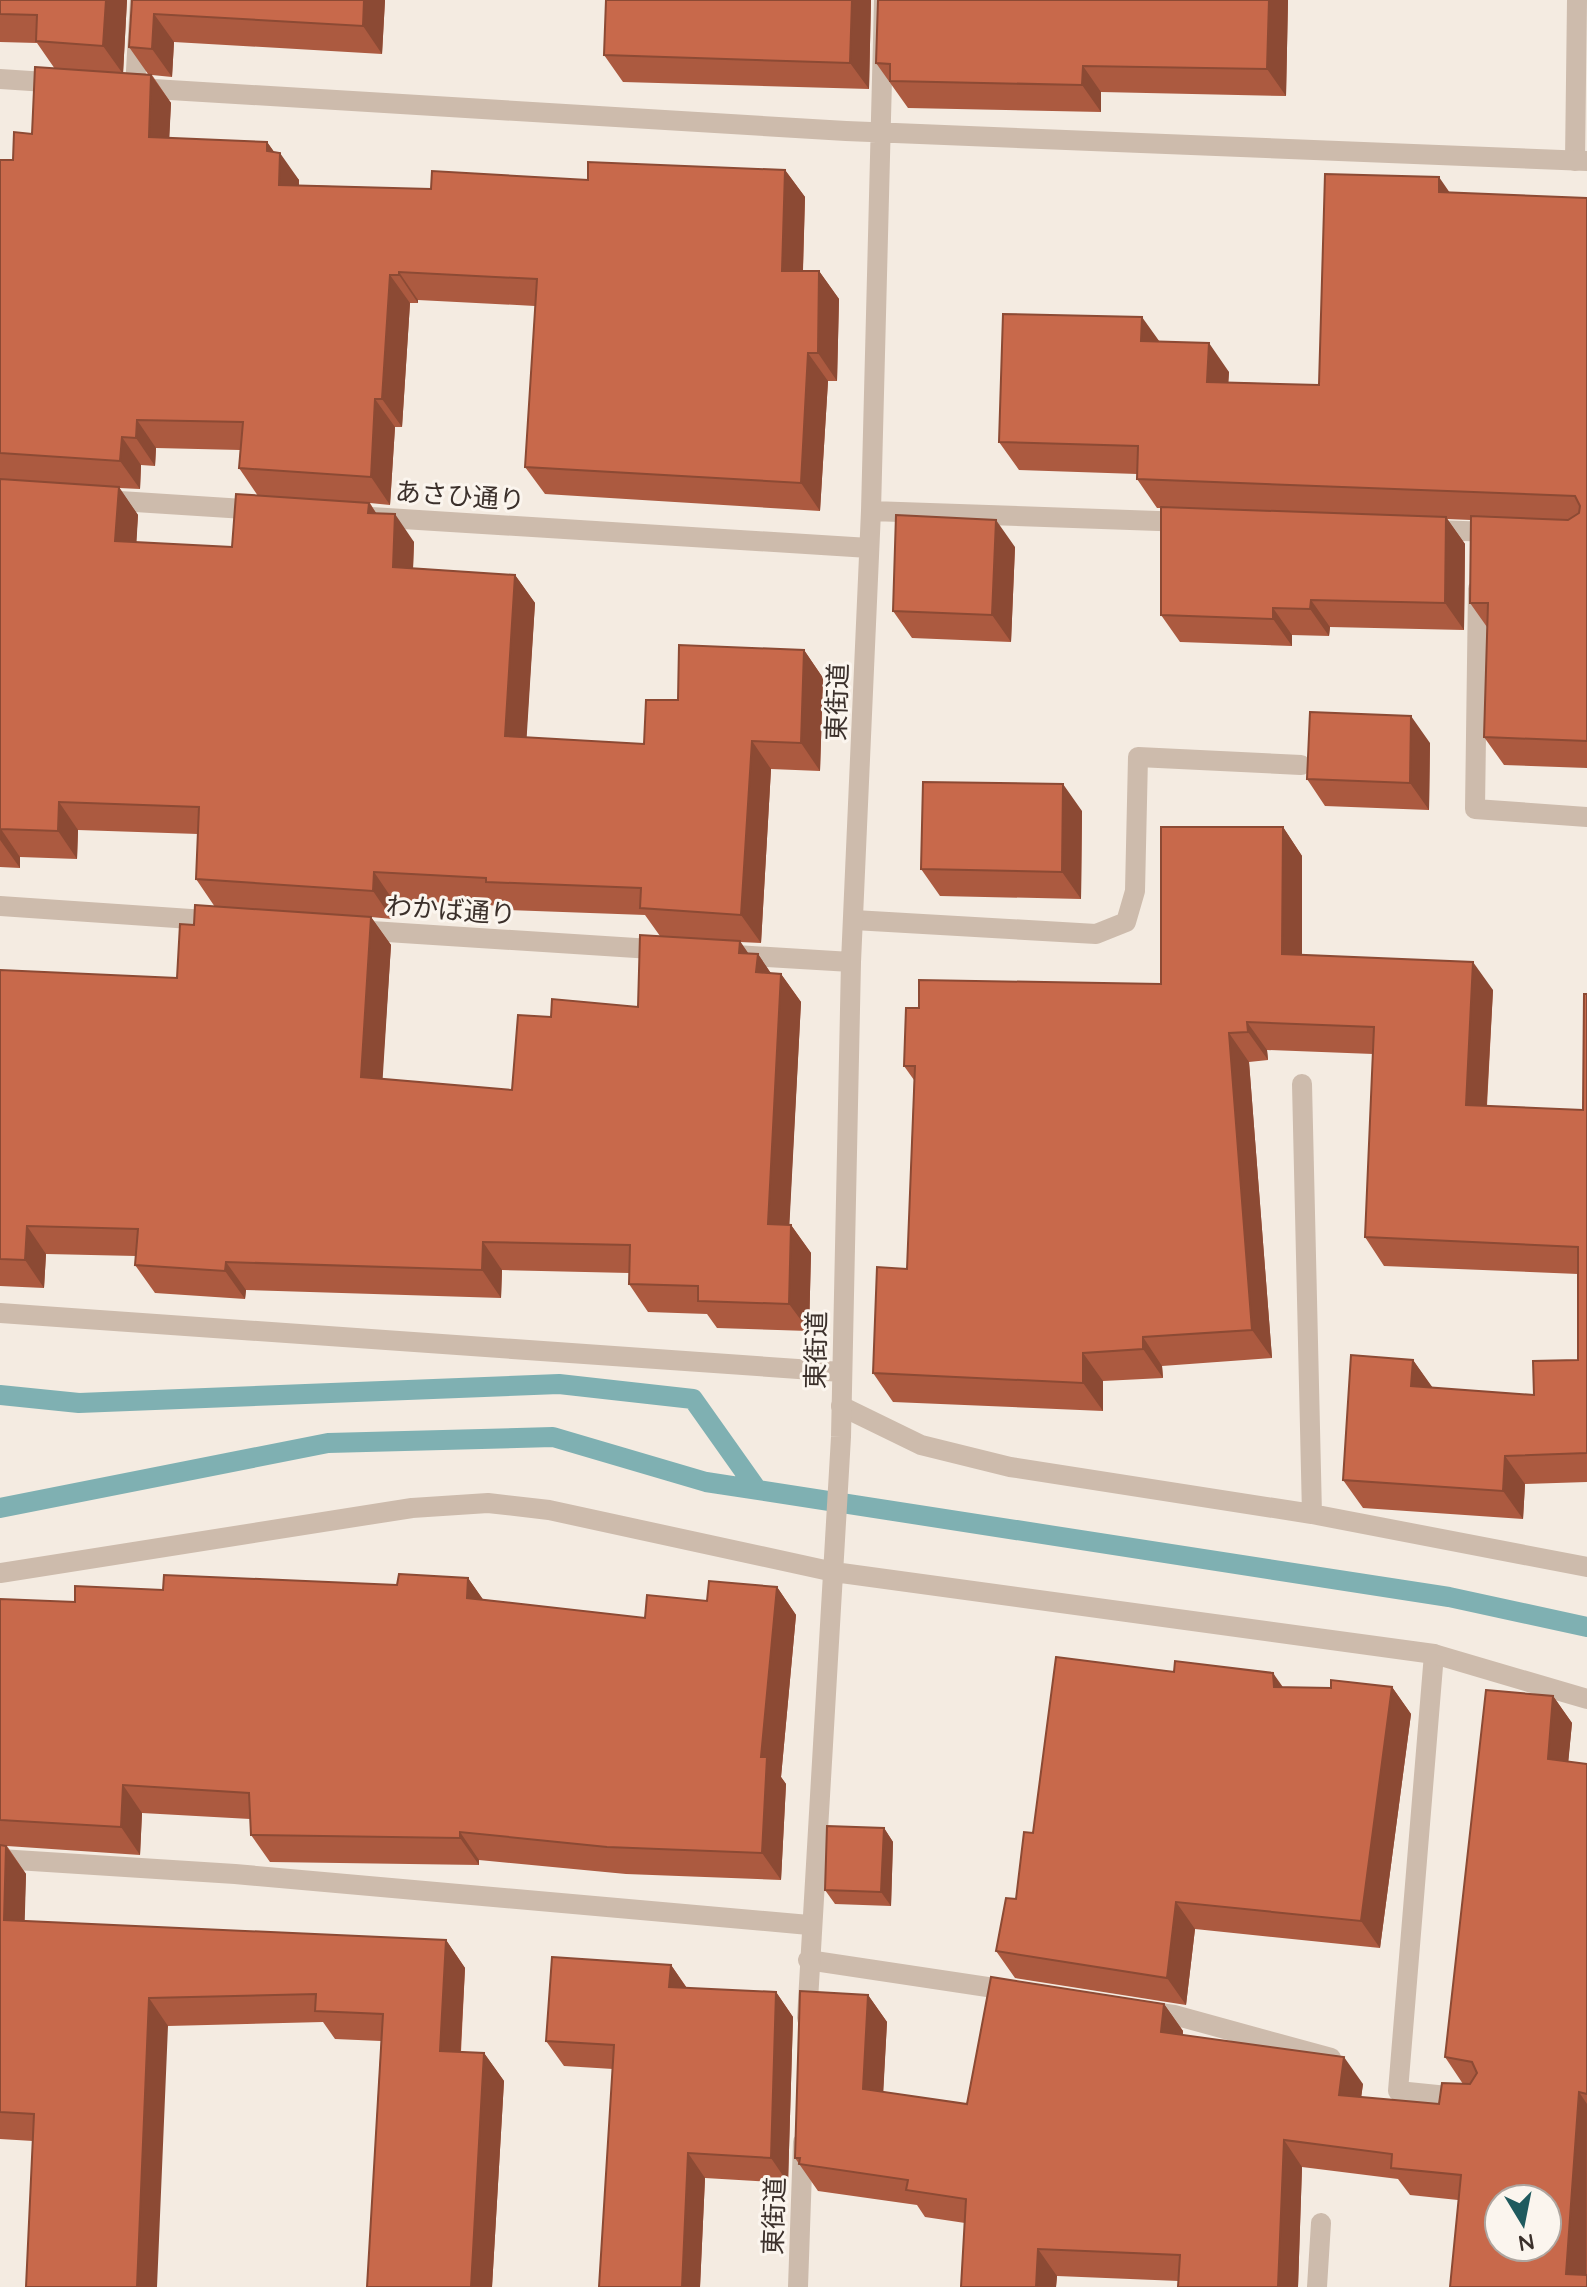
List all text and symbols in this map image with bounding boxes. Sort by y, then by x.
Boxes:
street label: あさひ通り [394,475,526,516]
street label: 東街道 [819,662,854,742]
street label: わかば通り [385,889,517,930]
street label: 東街道 [798,1311,833,1389]
street label: 東街道 [756,2176,791,2256]
north arrow [1483,2183,1563,2263]
text: N [1516,2228,1537,2258]

